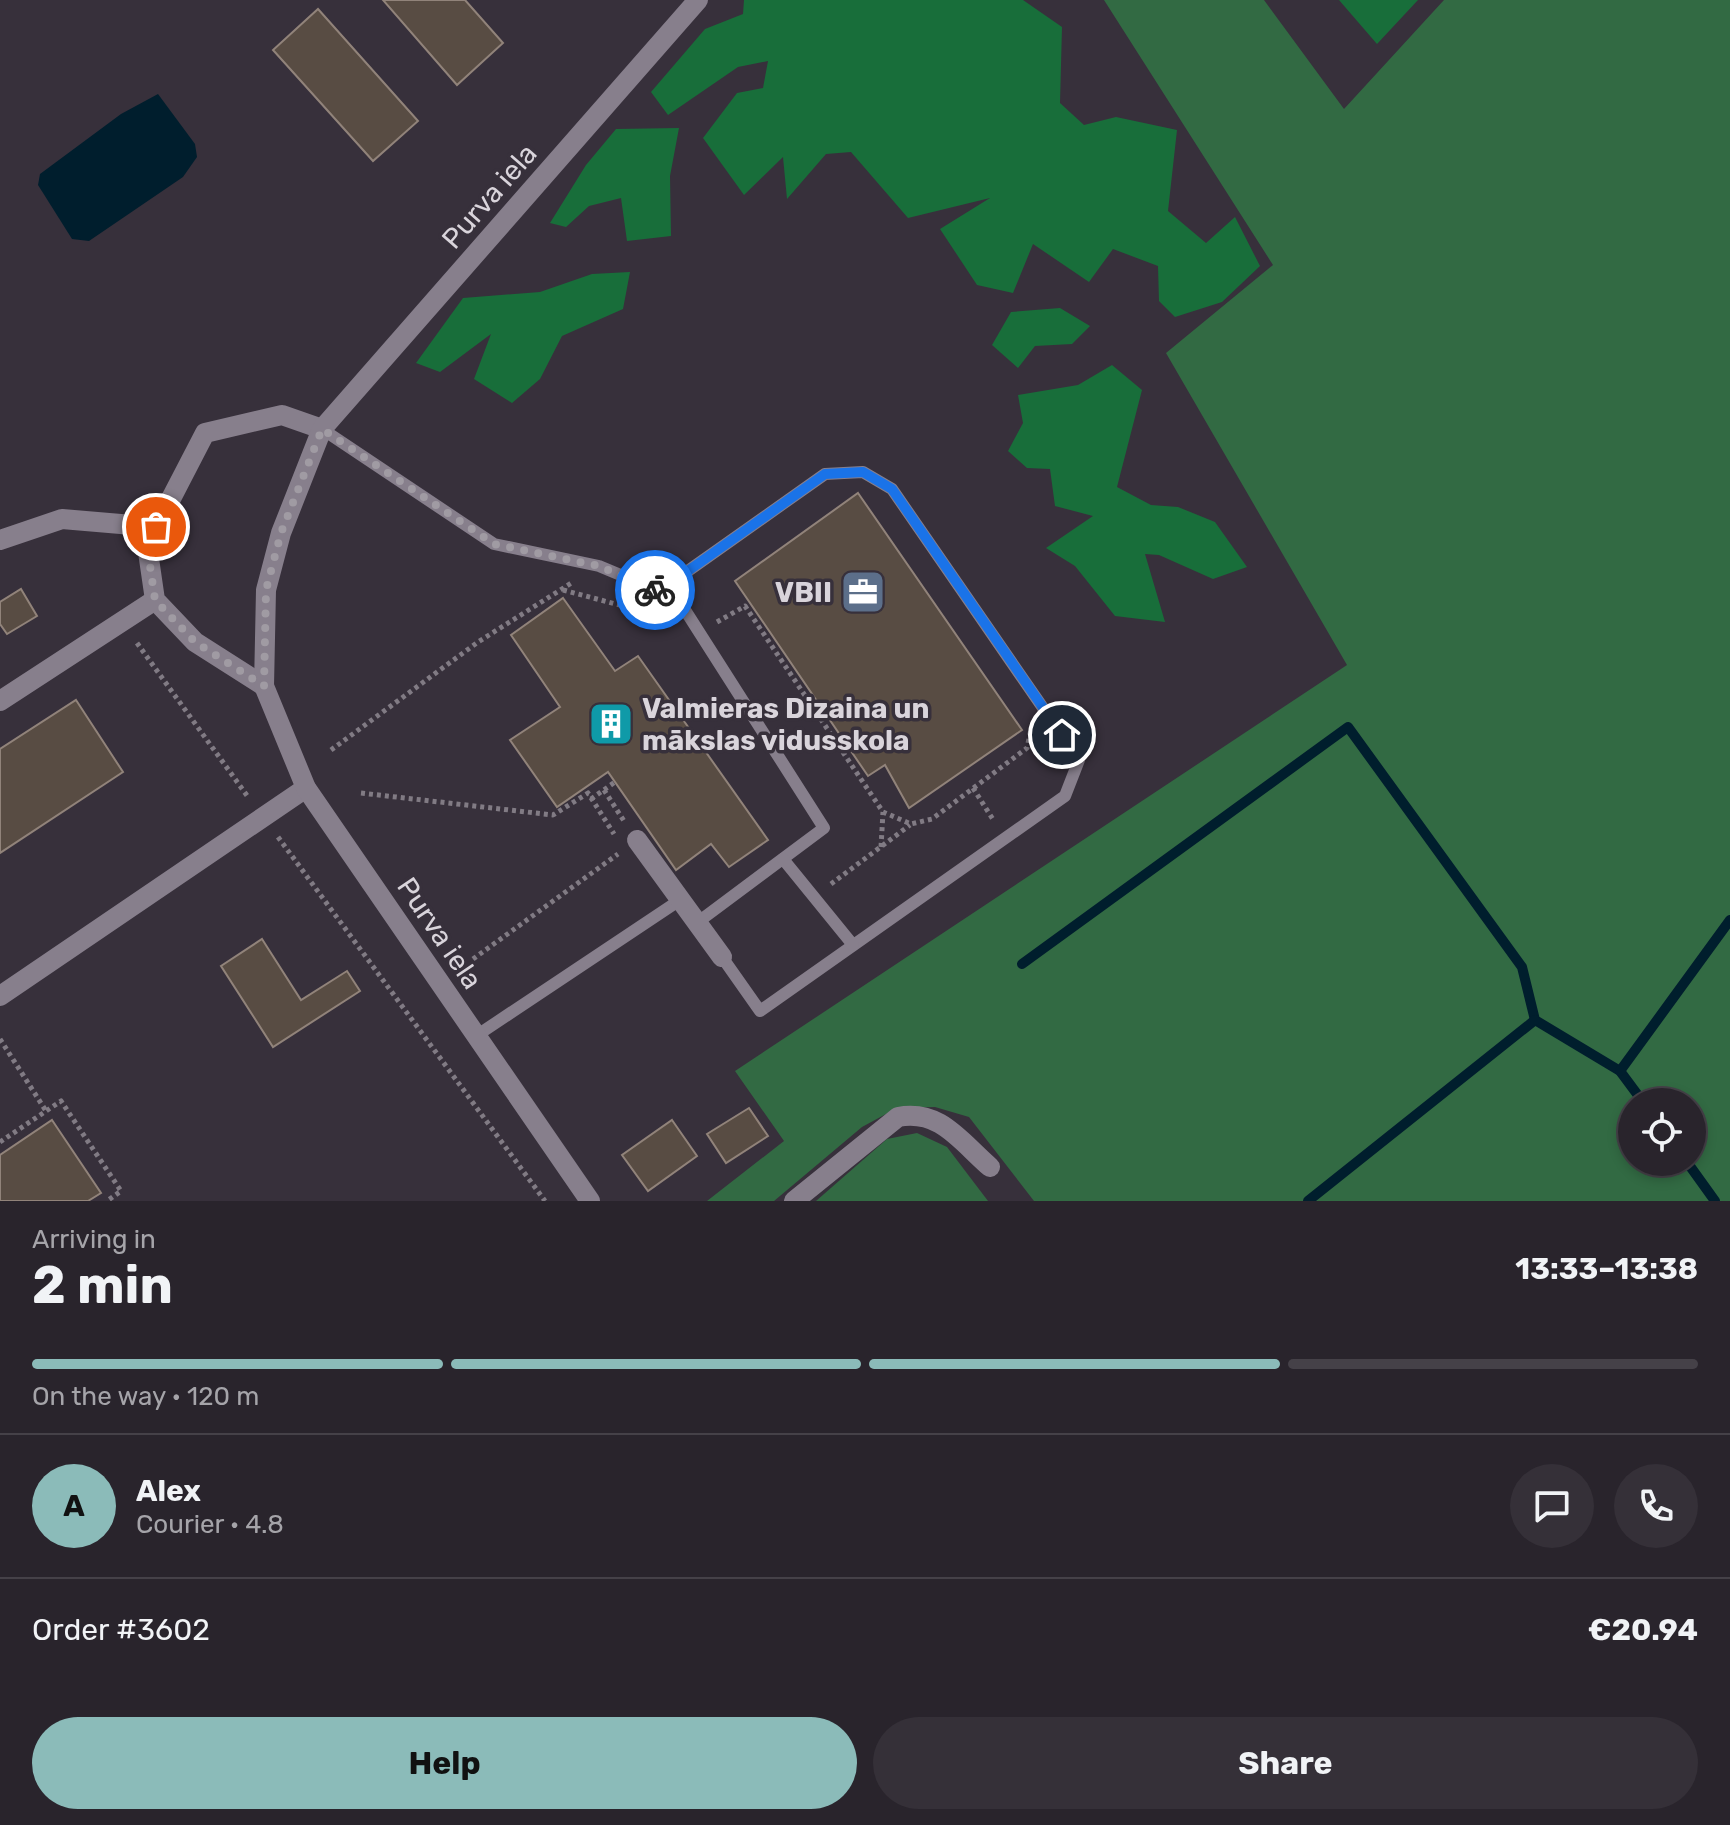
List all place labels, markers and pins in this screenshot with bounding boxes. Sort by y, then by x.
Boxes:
pin [122,493,190,561]
office icon: VBII [839,568,887,616]
place label: VBII [775,576,832,609]
place label: Valmieras Dizaina un mākslas vidusskola [642,692,930,757]
building icon: Valmieras Dizaina un mākslas vidusskola [587,700,635,748]
pin [1028,701,1096,769]

